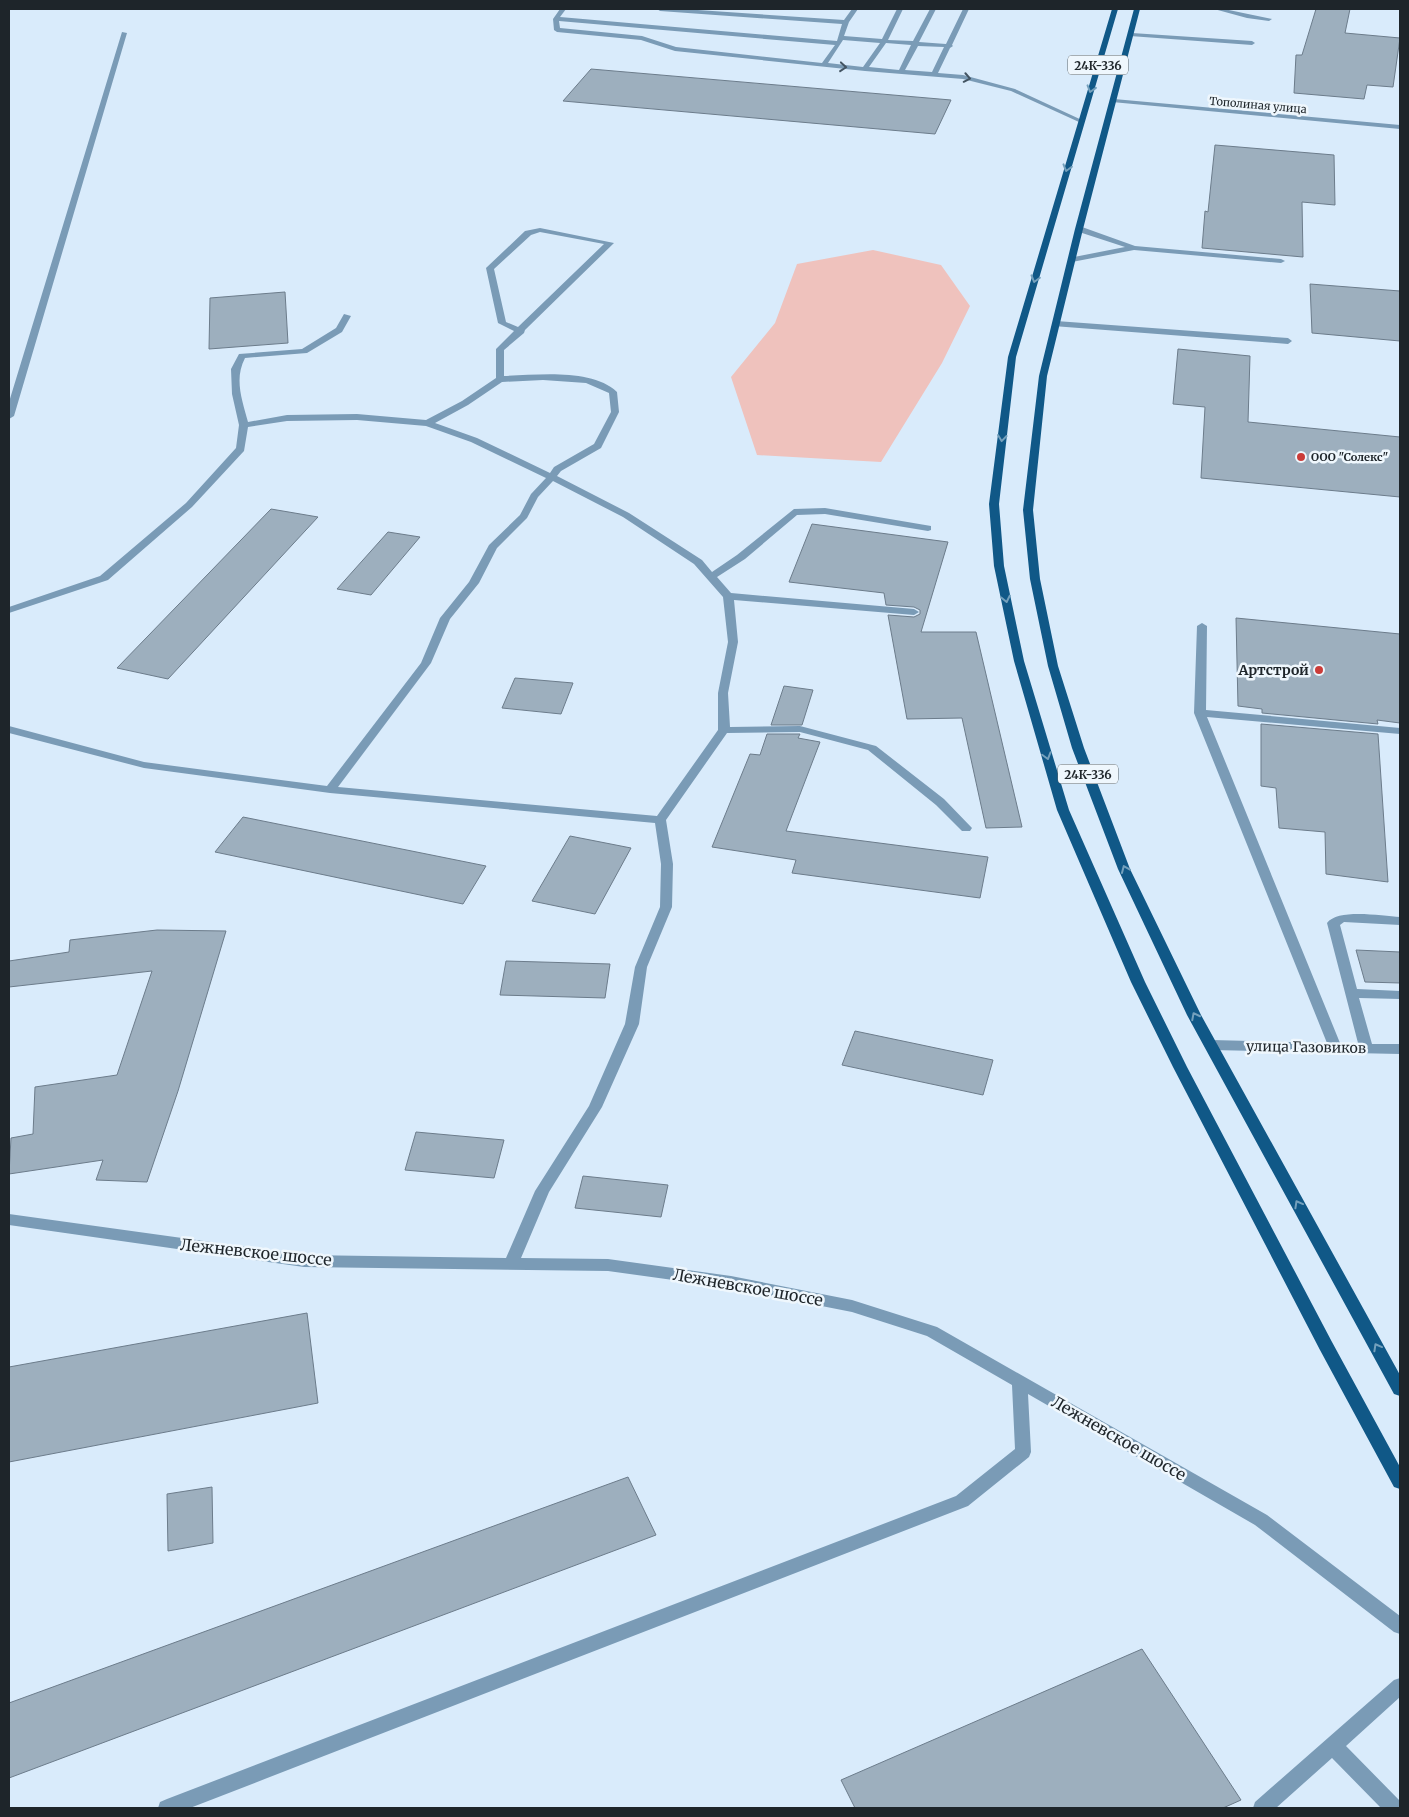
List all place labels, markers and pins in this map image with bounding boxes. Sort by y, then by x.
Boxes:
place label: ООО "Солекс" [1311,450,1388,464]
marker: ООО "Солекс" [1295,451,1307,463]
place label: Артстрой [1238,661,1309,679]
marker: Артстрой [1313,664,1325,676]

